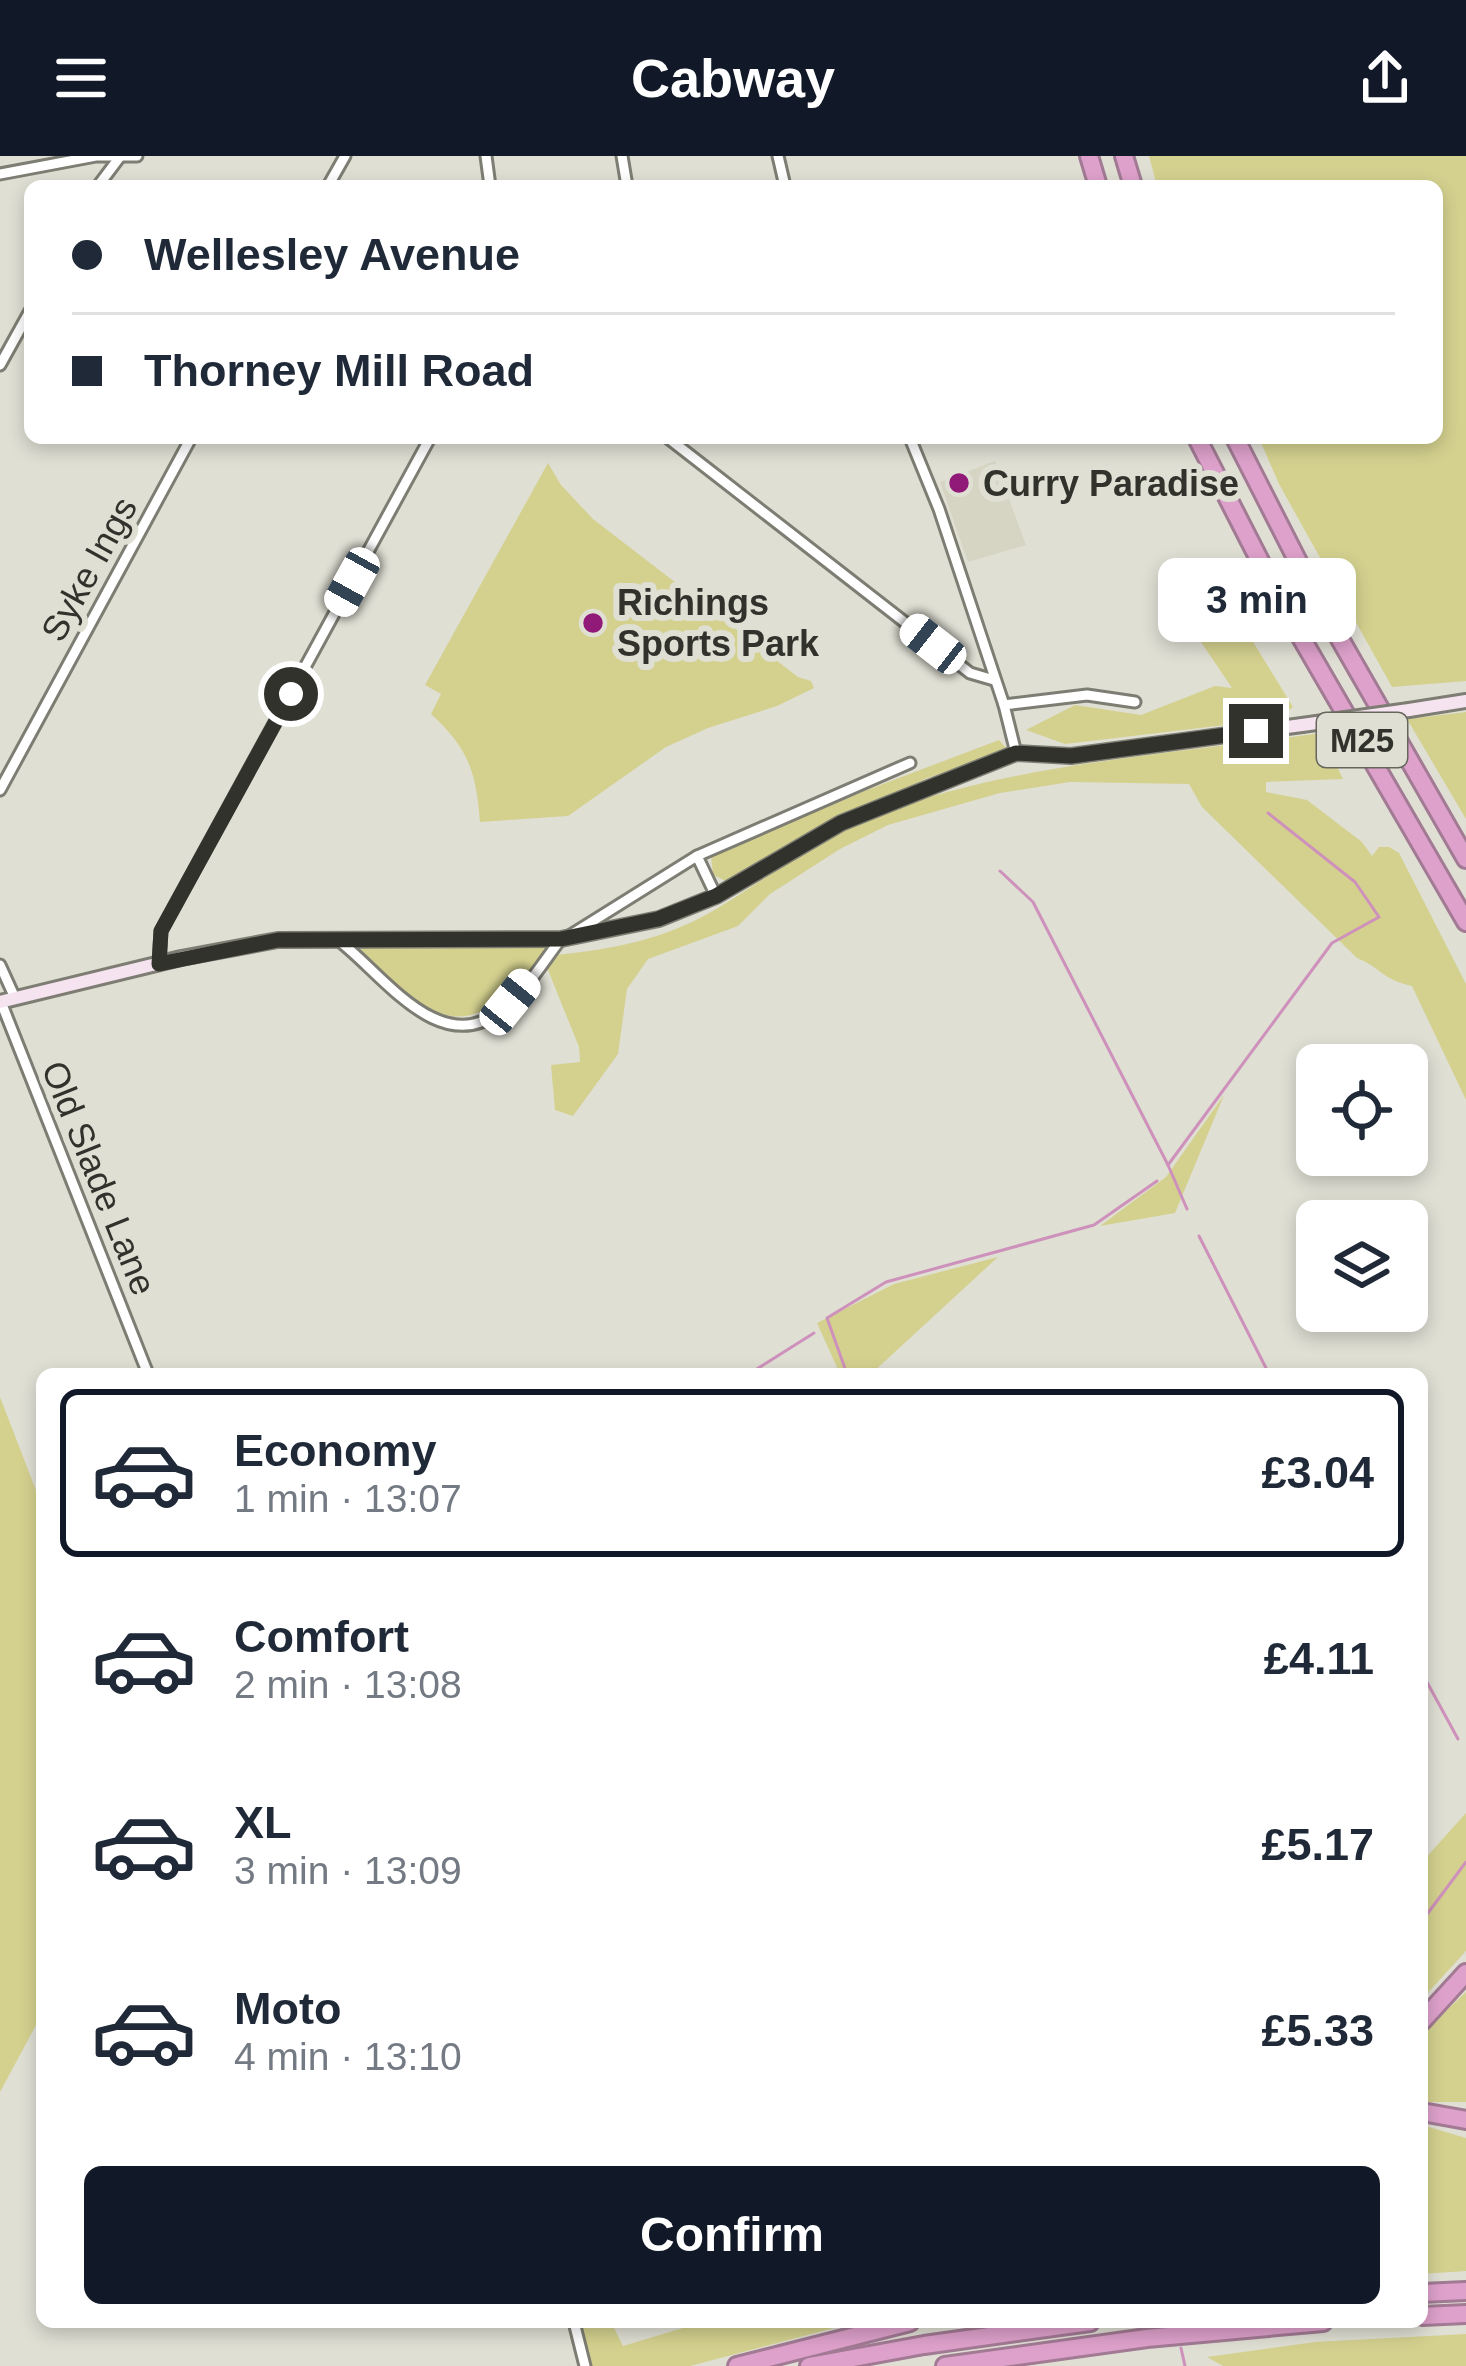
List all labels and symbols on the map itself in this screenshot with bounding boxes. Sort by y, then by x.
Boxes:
place label: Curry Paradise [983,463,1239,504]
marker: Curry Paradise [946,470,972,496]
street label: Syke Ings [33,490,145,648]
car [319,542,385,622]
callout: 3 min [1157,557,1355,641]
place label: Richings Sports Park [617,582,820,664]
car [894,608,972,680]
marker: Richings Sports Park [580,610,606,636]
route start [264,667,318,721]
route end [1229,704,1283,758]
road number: M25 [1317,713,1407,767]
car [473,963,547,1041]
street label: Old Slade Lane [34,1055,164,1301]

